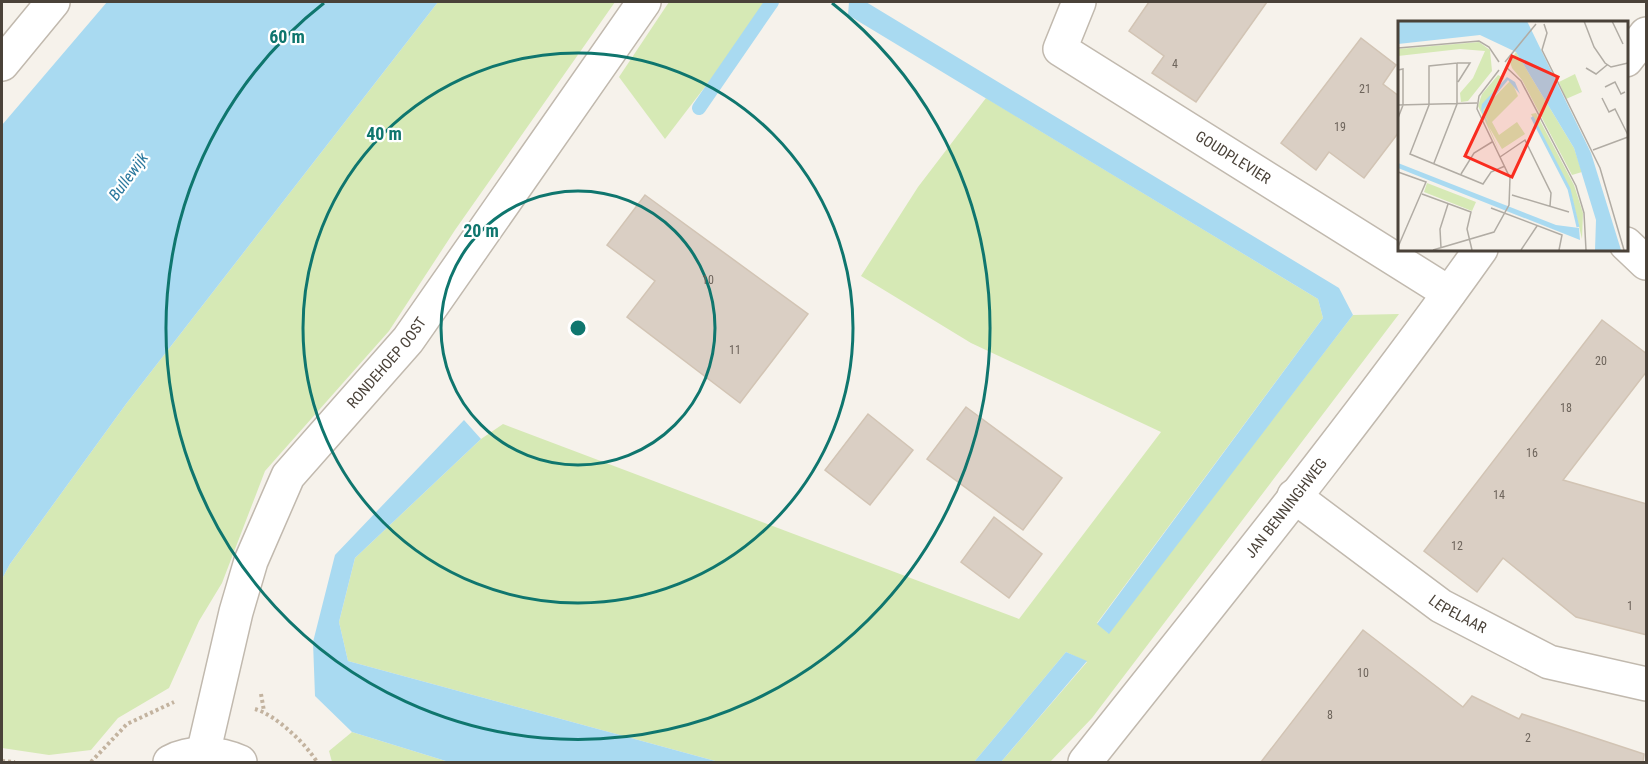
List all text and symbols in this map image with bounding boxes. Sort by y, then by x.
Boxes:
inset map [1398,21,1627,250]
text: 60 m [269,26,305,47]
house number: 4 [1172,57,1178,71]
house number: 21 [1359,82,1371,96]
house number: 19 [1334,120,1346,134]
text: 40 m [366,123,402,144]
street label: GOUDPLEVIER [1192,127,1274,188]
water label: Bullewijk [105,148,153,204]
text: 20 m [463,220,499,241]
house number: 10 [702,273,714,287]
street label: RONDEHOEP OOST [343,314,430,412]
centre of rings [568,318,588,338]
house number: 11 [729,343,741,357]
house number: 20 [1595,354,1607,368]
house number: 18 [1560,401,1572,415]
house number: 16 [1526,446,1538,460]
street label: JAN BENNINGHWEG [1242,455,1331,562]
house number: 14 [1493,488,1505,502]
house number: 12 [1451,539,1463,553]
street label: LEPELAAR [1425,591,1489,637]
house number: 1 [1627,599,1633,613]
house number: 10 [1357,666,1369,680]
house number: 8 [1327,708,1333,722]
house number: 2 [1525,731,1531,745]

